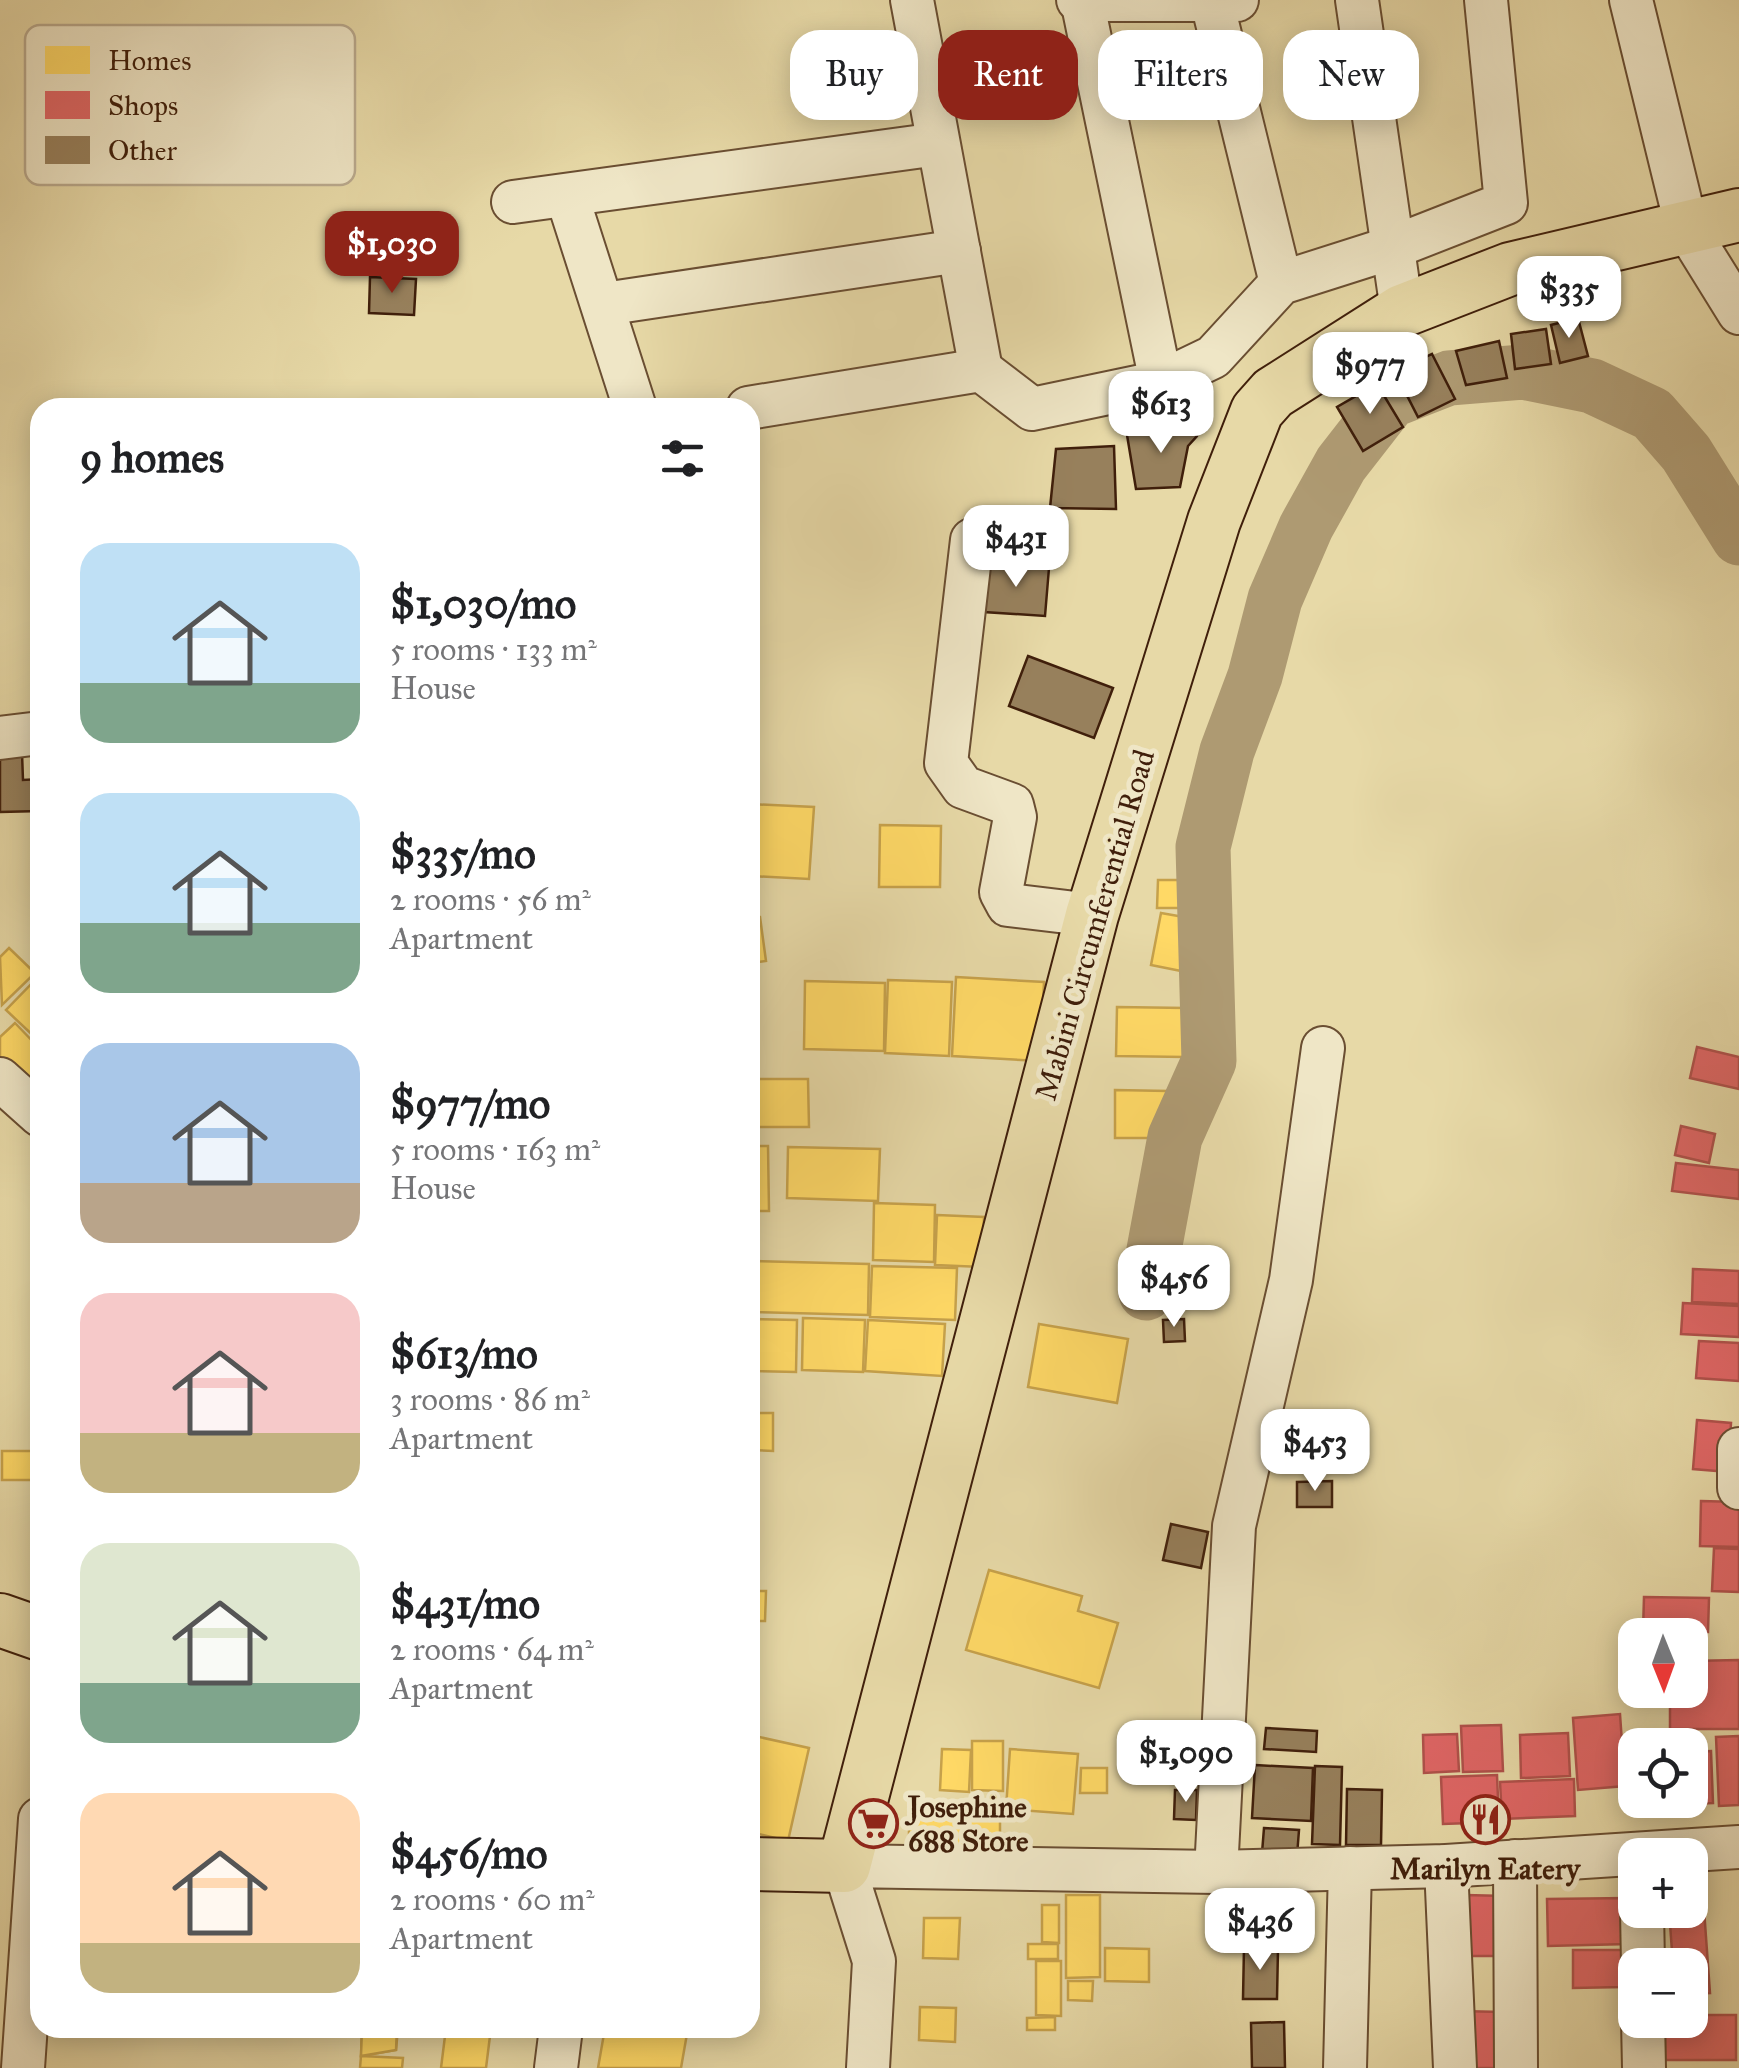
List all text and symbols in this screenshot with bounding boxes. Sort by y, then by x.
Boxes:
legend [25,25,355,185]
chip: Buy [790,30,918,120]
chip: Rent [938,30,1078,120]
chip: Filters [1098,30,1263,120]
chip: New [1283,30,1419,120]
text: Homes [108,43,191,78]
text: Shops [108,88,178,123]
text: Other [108,133,177,168]
pin: $1,030 [311,211,473,296]
text: $1,030 [347,224,437,263]
pin: $335 [1510,256,1628,341]
text: $335 [1539,269,1599,308]
pin: $977 [1311,332,1429,417]
text: $977 [1335,345,1405,384]
pin: $613 [1102,371,1220,456]
text: $613 [1131,384,1191,423]
icon: filters [655,431,710,486]
text: 9 homes [80,432,224,484]
pin: $431 [957,505,1075,590]
text: $431 [985,518,1047,557]
text: $1,030/mo [390,578,576,630]
icon: home [160,583,280,703]
text: 5 rooms · 133 m² [390,630,597,669]
text: House [390,669,476,708]
street label: Mabini Circumferential Road [1028,746,1162,1104]
text: $335/mo [390,828,536,880]
icon: home [160,833,280,953]
text: 2 rooms · 56 m² [390,880,591,919]
text: Apartment [390,919,533,958]
text: $977/mo [390,1078,550,1130]
icon: home [160,1083,280,1203]
text: 5 rooms · 163 m² [390,1130,600,1169]
text: House [390,1169,476,1208]
pin: $456 [1115,1245,1233,1330]
text: $456 [1140,1258,1208,1297]
text: $613/mo [390,1328,538,1380]
icon: home [160,1333,280,1453]
text: 3 rooms · 86 m² [390,1380,590,1419]
pin: $453 [1256,1409,1374,1494]
text: Apartment [390,1419,533,1458]
text: $453 [1283,1422,1347,1461]
text: $431/mo [390,1578,540,1630]
icon: home [160,1583,280,1703]
north arrow [1618,1618,1708,1708]
map controls [1618,1618,1708,2038]
text: 2 rooms · 64 m² [390,1630,594,1669]
text: Apartment [390,1669,533,1708]
pin: $1,090 [1105,1720,1267,1805]
button: locate [1618,1728,1708,1818]
text: $1,090 [1139,1733,1233,1772]
place label: Josephine 688 Store [904,1789,1029,1859]
restaurant icon: Marilyn Eatery [1459,1794,1511,1846]
supermarket icon: Josephine 688 Store [847,1798,899,1850]
text: $456/mo [390,1828,548,1880]
icon: home [160,1833,280,1953]
button: + [1618,1838,1708,1928]
place label: Marilyn Eatery [1390,1851,1581,1887]
text: 2 rooms · 60 m² [390,1880,595,1919]
pin: $436 [1201,1888,1319,1973]
text: $436 [1227,1901,1293,1940]
text: Apartment [390,1919,533,1958]
button: − [1618,1948,1708,2038]

